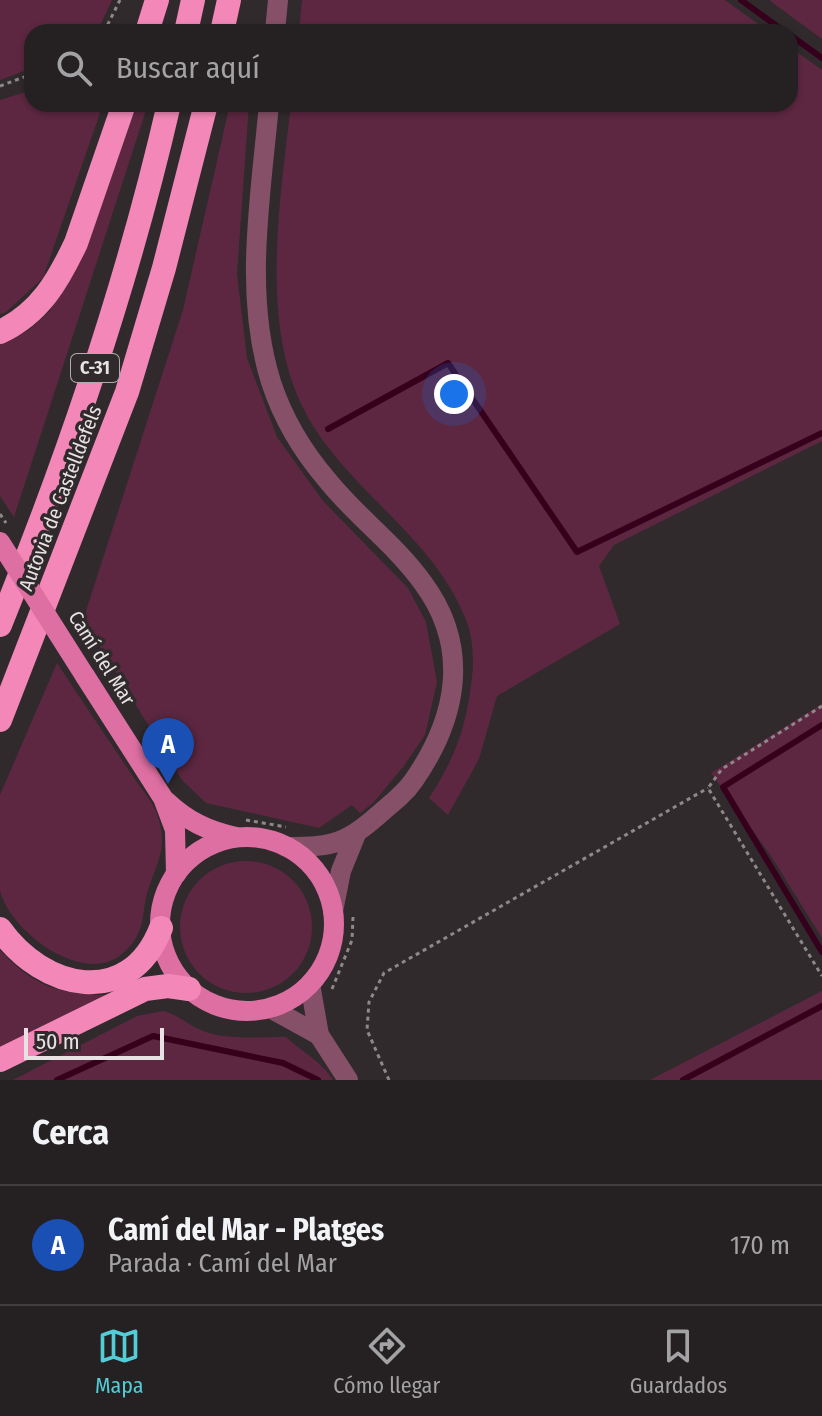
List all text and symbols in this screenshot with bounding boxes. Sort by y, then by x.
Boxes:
search box [24,24,798,112]
icon: search [52,46,96,90]
text: Buscar aquí [116,50,260,86]
road number: C-31 [71,354,119,382]
your location [434,374,474,414]
street label: Autovia de Castelldefels [14,402,106,594]
street label: Camí del Mar [64,606,140,710]
pin: A [142,718,194,784]
scale bar [24,1024,164,1060]
text: 50 m [36,1028,80,1055]
text: Cerca [32,1112,109,1153]
text: Camí del Mar - Platges [108,1212,384,1248]
text: A [51,1230,65,1261]
text: 170 m [730,1230,790,1261]
text: Parada · Camí del Mar [108,1248,337,1279]
tab: Mapa [95,1324,144,1399]
tab: Cómo llegar [333,1324,440,1399]
tab: Guardados [630,1324,727,1399]

